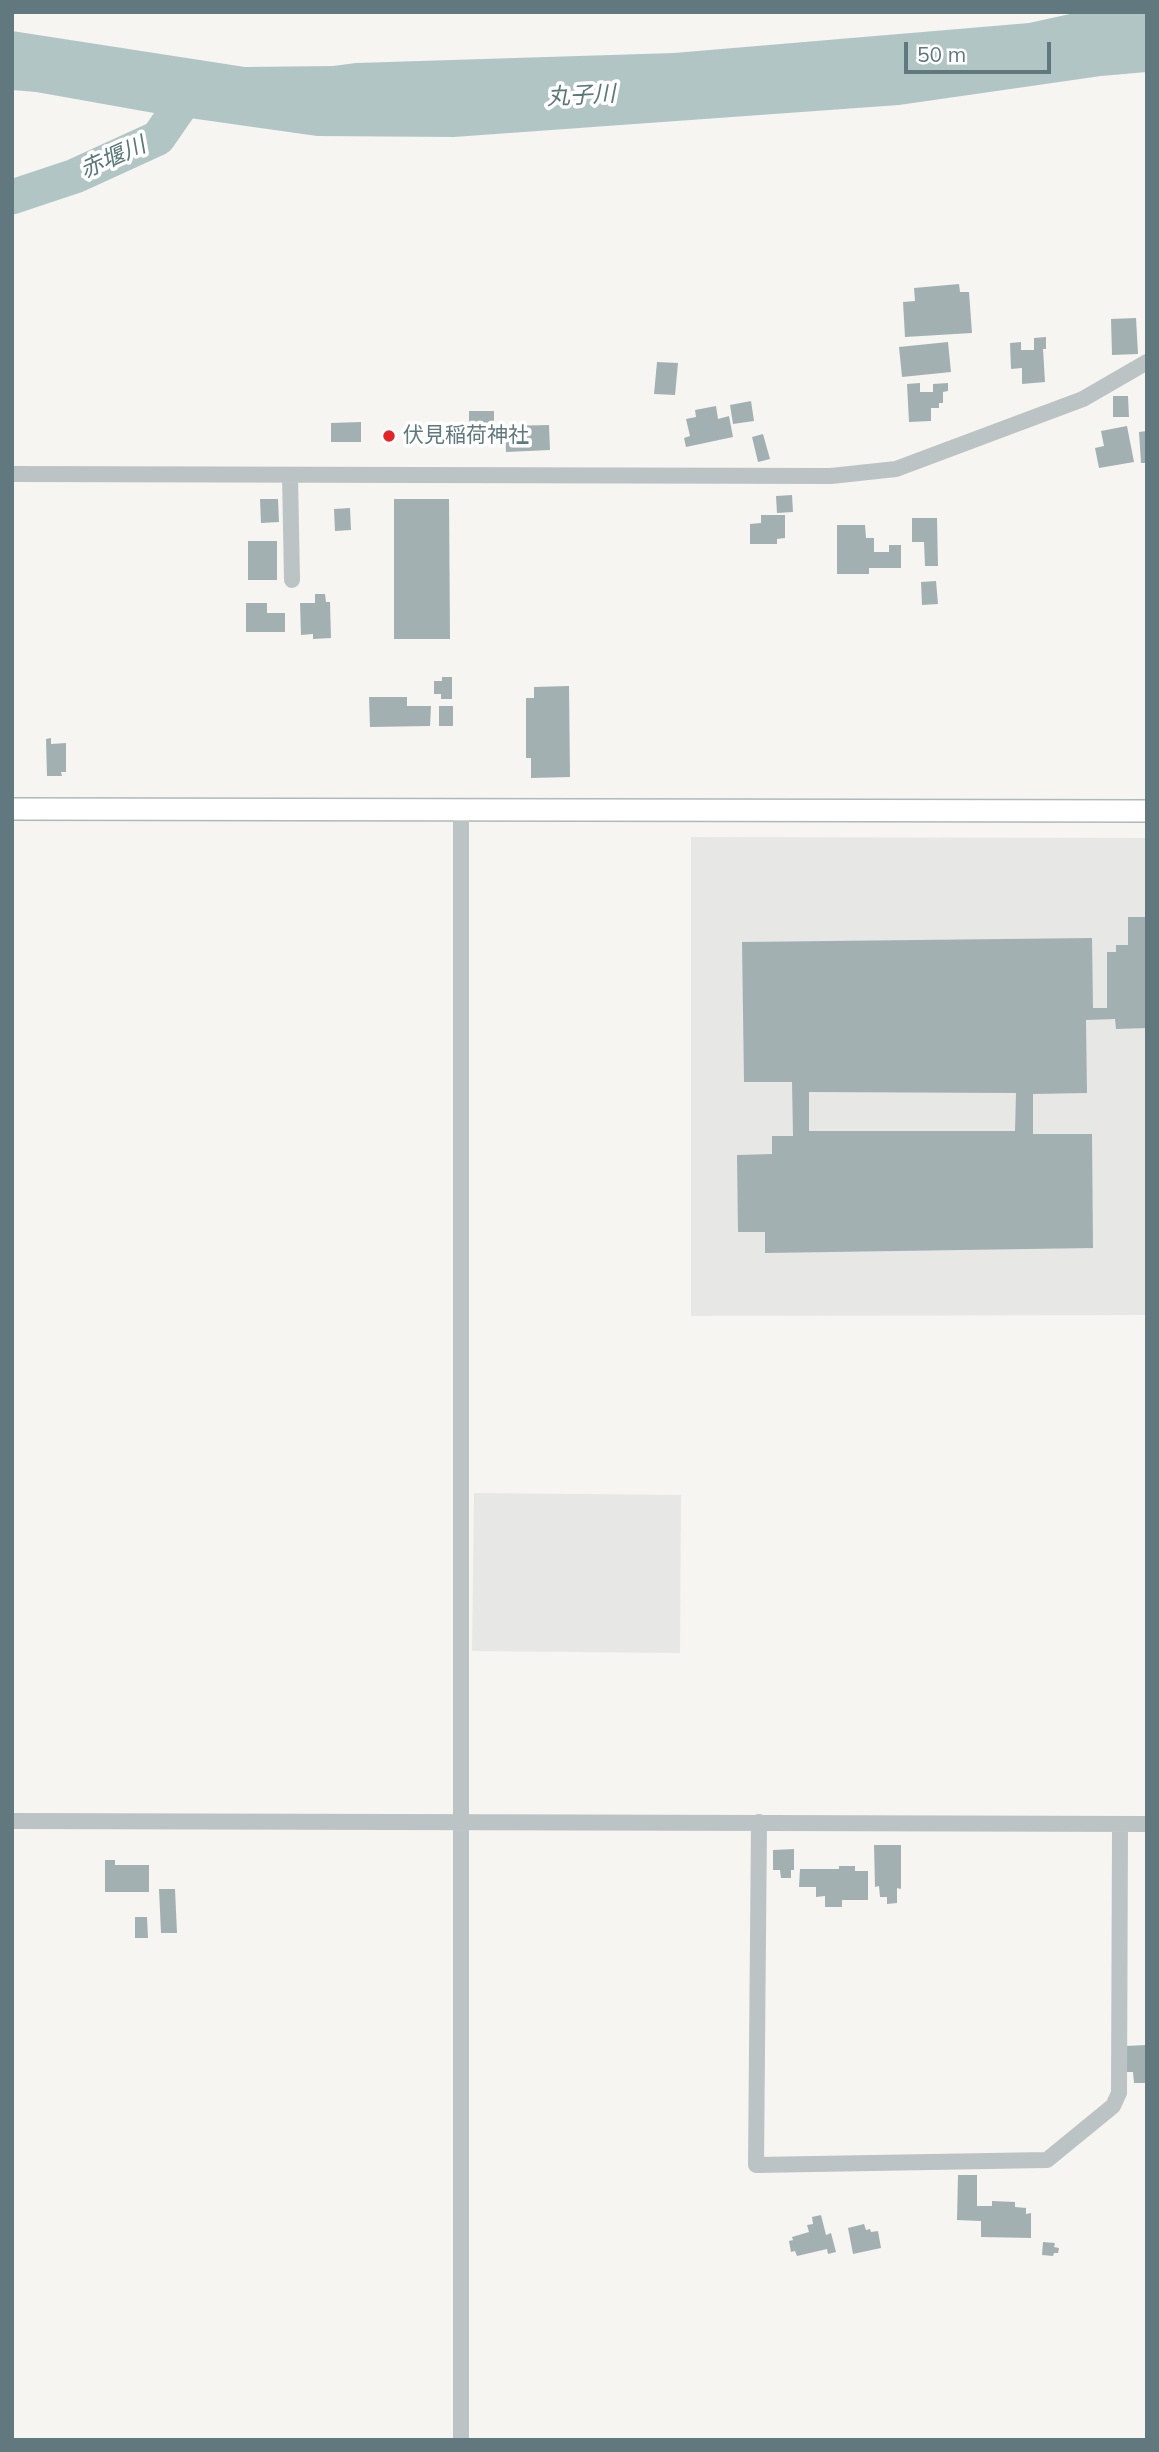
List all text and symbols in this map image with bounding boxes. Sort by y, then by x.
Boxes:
scale bar [907,28,1054,72]
text: 50 m [917,41,966,67]
water label: 丸子川 [546,80,616,112]
water label: 赤堰川 [76,131,150,185]
place label: 伏見稲荷神社 [403,423,529,449]
marker: 伏見稲荷神社 [381,428,397,444]

